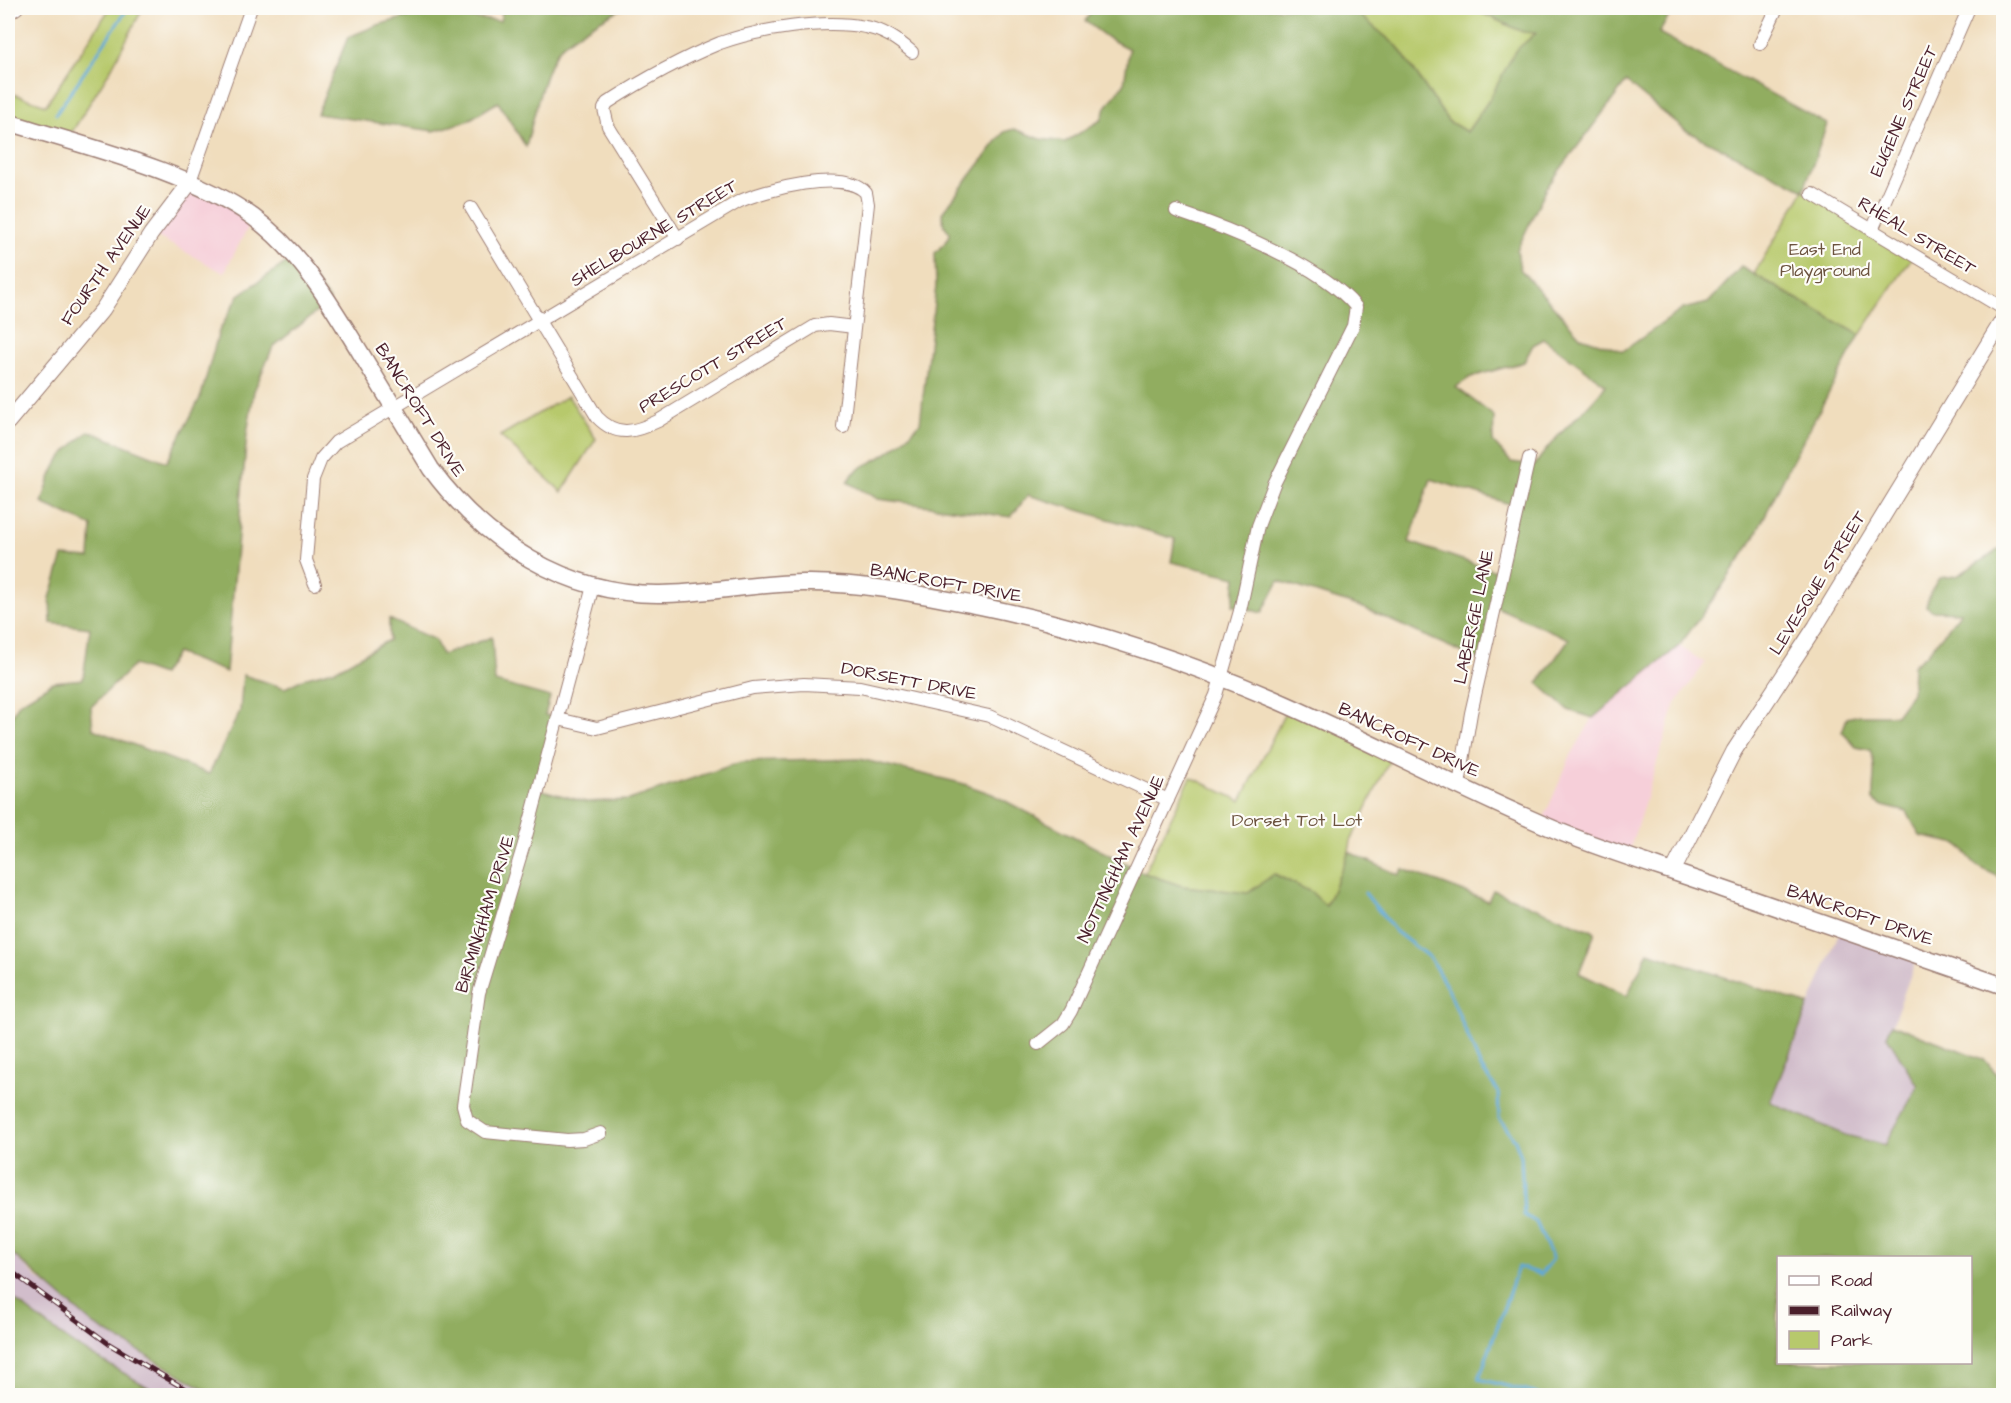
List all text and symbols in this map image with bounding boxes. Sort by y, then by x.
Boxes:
street label: EUGENE STREET [1864,41,1944,181]
street label: SHELBOURNE STREET [566,173,743,293]
street label: RHEAL STREET [1853,191,1981,282]
street label: FOURTH AVENUE [55,199,157,330]
park label: East End Playground [1780,237,1870,284]
street label: PRESCOTT STREET [634,310,793,419]
street label: BANCROFT DRIVE [369,338,471,482]
street label: LEVESQUE STREET [1764,506,1873,660]
street label: LABERGE LANE [1448,547,1500,686]
street label: BANCROFT DRIVE [868,557,1024,609]
street label: DORSETT DRIVE [839,656,979,706]
street label: BANCROFT DRIVE [1334,696,1484,784]
street label: NOTTINGHAM AVENUE [1071,771,1171,947]
park label: Dorset Tot Lot [1232,808,1363,833]
street label: BIRMINGHAM DRIVE [449,832,521,996]
street label: BANCROFT DRIVE [1783,878,1937,952]
legend [1777,1256,1972,1364]
text: Road [1831,1268,1872,1293]
text: Railway [1831,1298,1892,1324]
text: Park [1831,1328,1873,1353]

